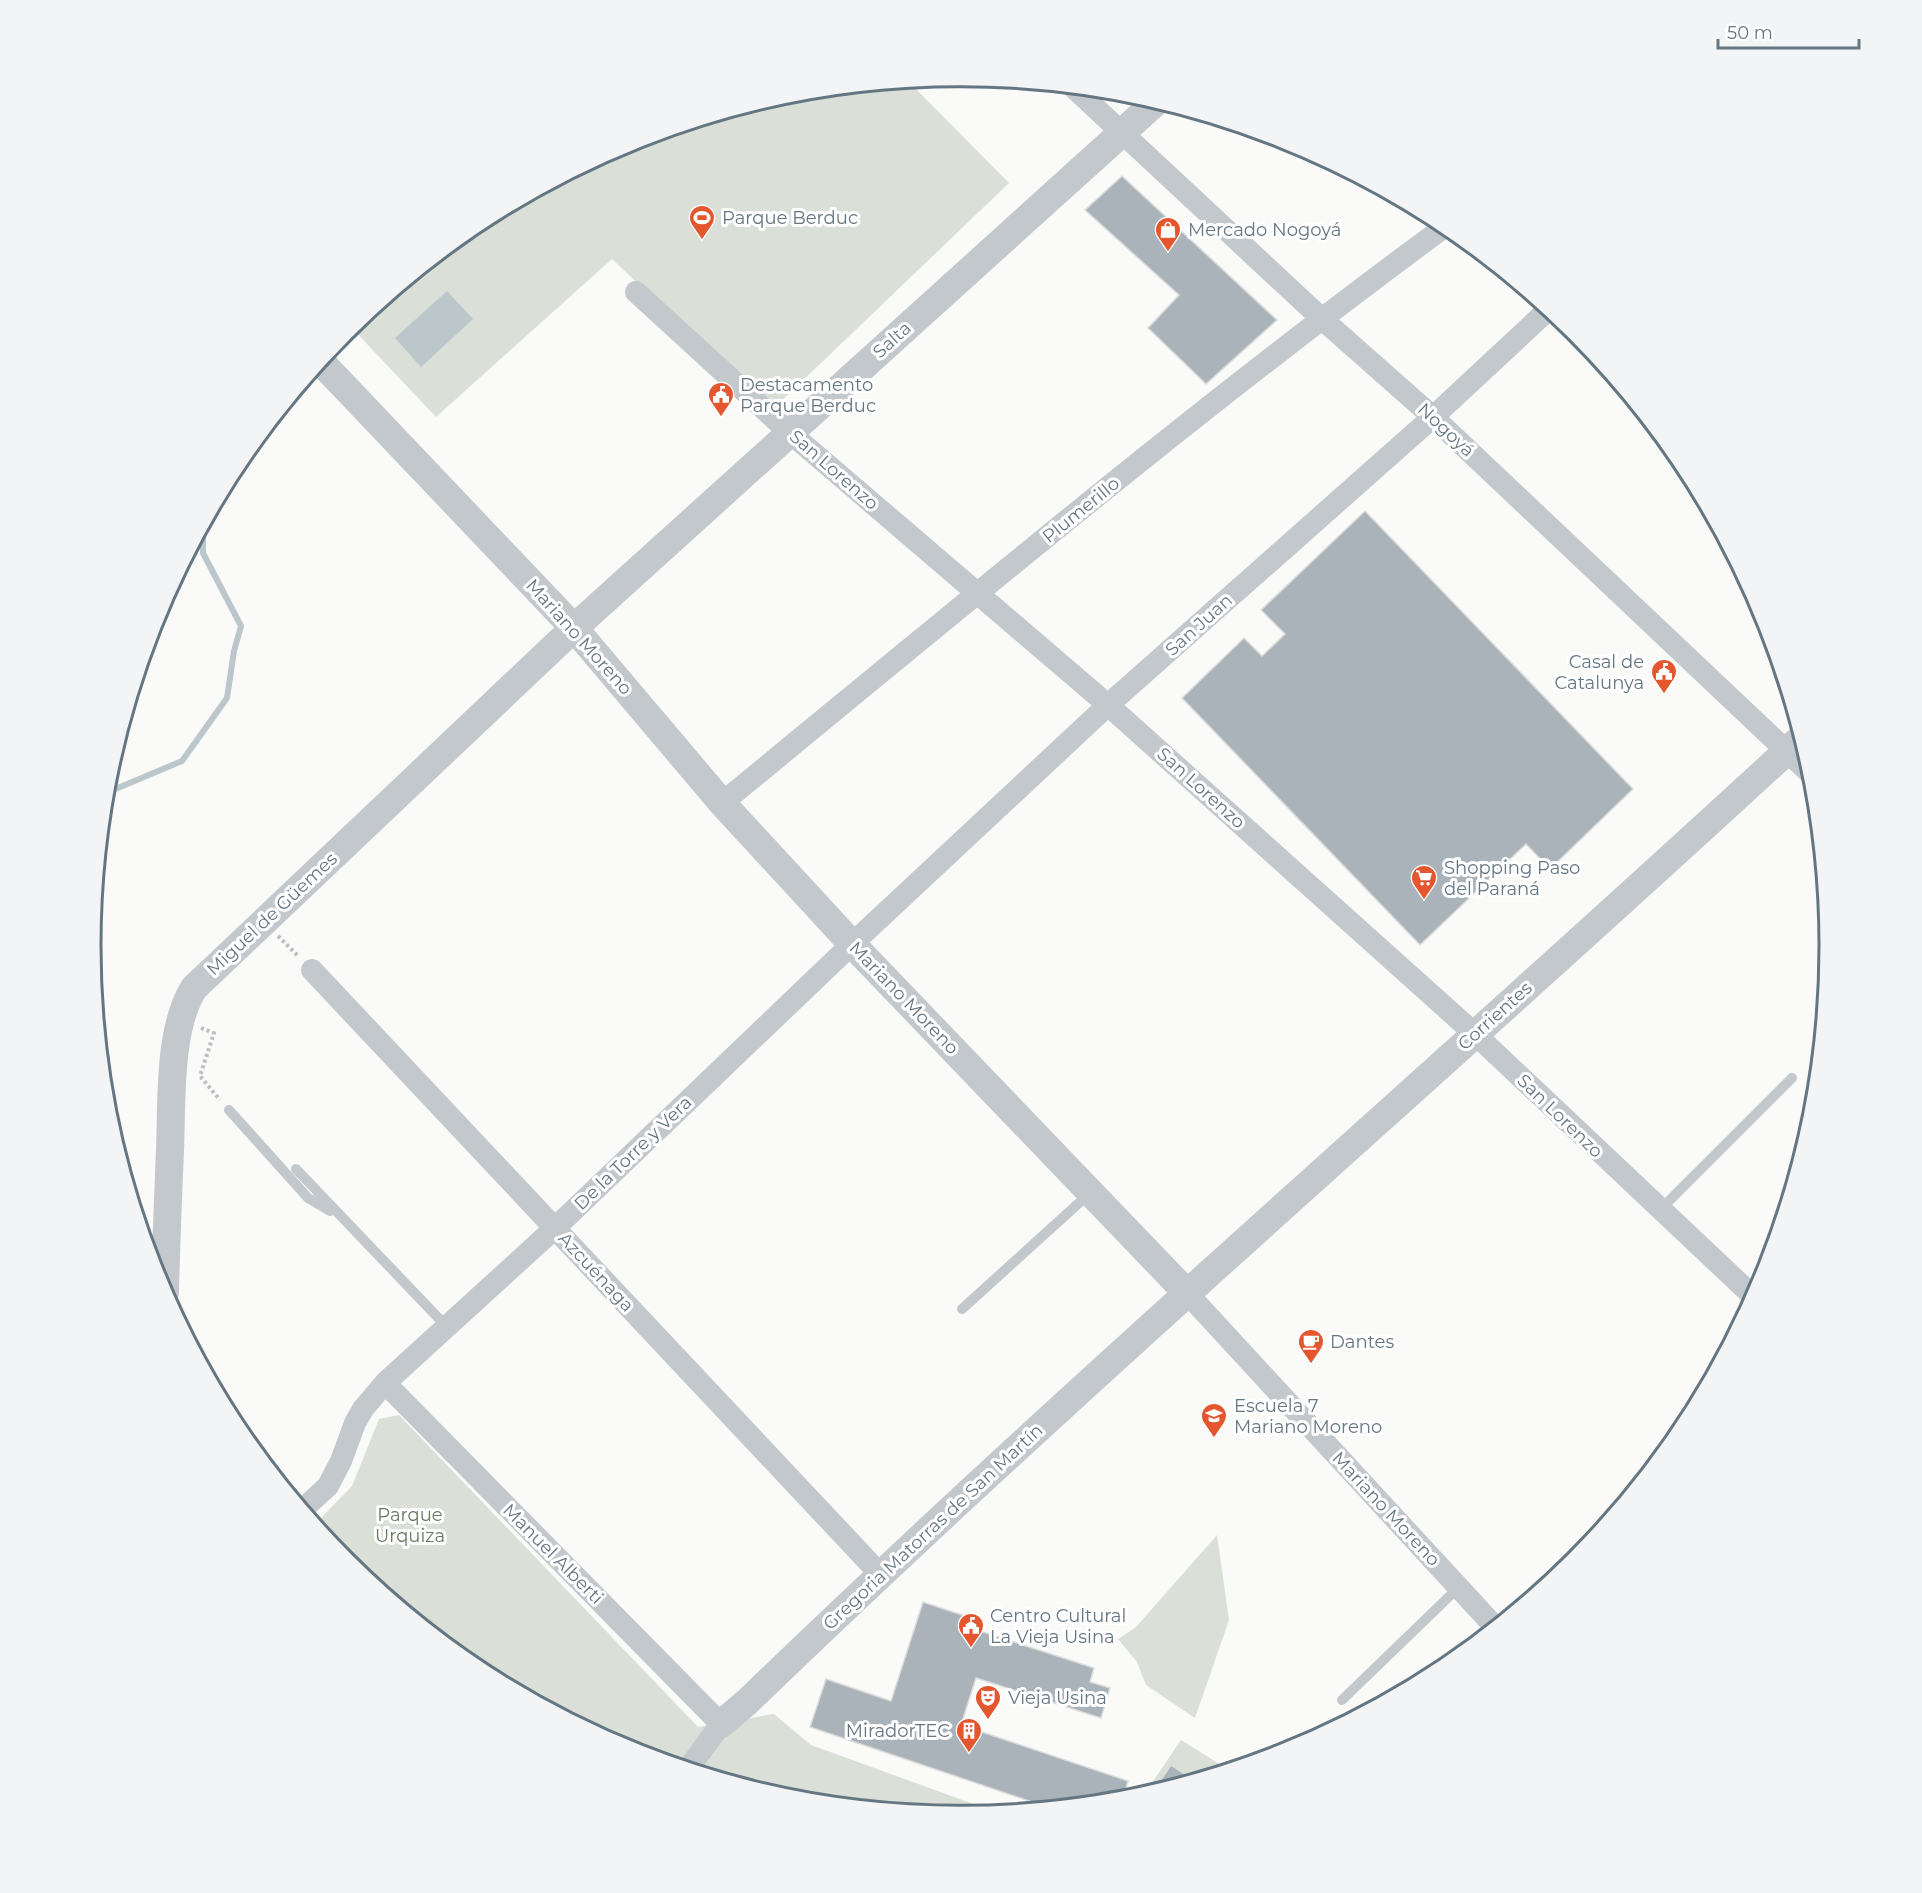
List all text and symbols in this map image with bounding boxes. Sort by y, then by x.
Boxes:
scale bar [1718,12,1859,50]
text: 50 m [1727,22,1773,44]
sports icon: Parque Berduc [687,203,717,241]
place label: Parque Berduc [722,207,858,229]
shop icon: Mercado Nogoyá [1153,215,1183,253]
place label: Mercado Nogoyá [1188,219,1341,241]
street label: Salta [868,317,916,363]
place label: Destacamento Parque Berduc [740,374,876,417]
public building icon: Destacamento Parque Berduc [706,380,736,418]
street label: Nogoyá [1413,398,1479,462]
street label: San Lorenzo [785,425,883,515]
street label: Plumerillo [1038,472,1124,548]
street label: Mariano Moreno [521,575,637,699]
street label: San Juan [1161,589,1237,661]
place label: Casal de Catalunya [1554,651,1644,694]
public building icon: Casal de Catalunya [1649,657,1679,695]
street label: San Lorenzo [1153,743,1249,833]
street label: Miguel de Güemes [202,848,342,980]
place label: Shopping Paso del Paraná [1444,857,1580,900]
supermarket icon: Shopping Paso del Paraná [1409,863,1439,901]
street label: Mariano Moreno [845,937,963,1059]
street label: Corrientes [1453,977,1537,1055]
street label: San Lorenzo [1513,1070,1607,1162]
street label: De la Torre y Vera [570,1091,696,1215]
street label: Azcuénaga [554,1228,638,1316]
cafe icon: Dantes [1296,1327,1326,1365]
place label: Dantes [1330,1331,1394,1353]
place label: Escuela 7 Mariano Moreno [1234,1395,1382,1438]
school or university icon: Escuela 7 Mariano Moreno [1199,1401,1229,1439]
street label: Gregoria Matorras de San Martín [819,1419,1047,1635]
street label: Mariano Moreno [1327,1447,1445,1571]
street label: Manuel Alberti [498,1499,608,1609]
park label: Parque Urquiza [375,1504,445,1547]
place label: Centro Cultural La Vieja Usina [990,1605,1126,1648]
public building icon: Centro Cultural La Vieja Usina [956,1611,986,1649]
theatre icon: Vieja Usina [973,1683,1003,1721]
place label: Vieja Usina [1008,1687,1107,1709]
building icon: MiradorTEC [954,1716,984,1754]
place label: MiradorTEC [846,1720,950,1742]

